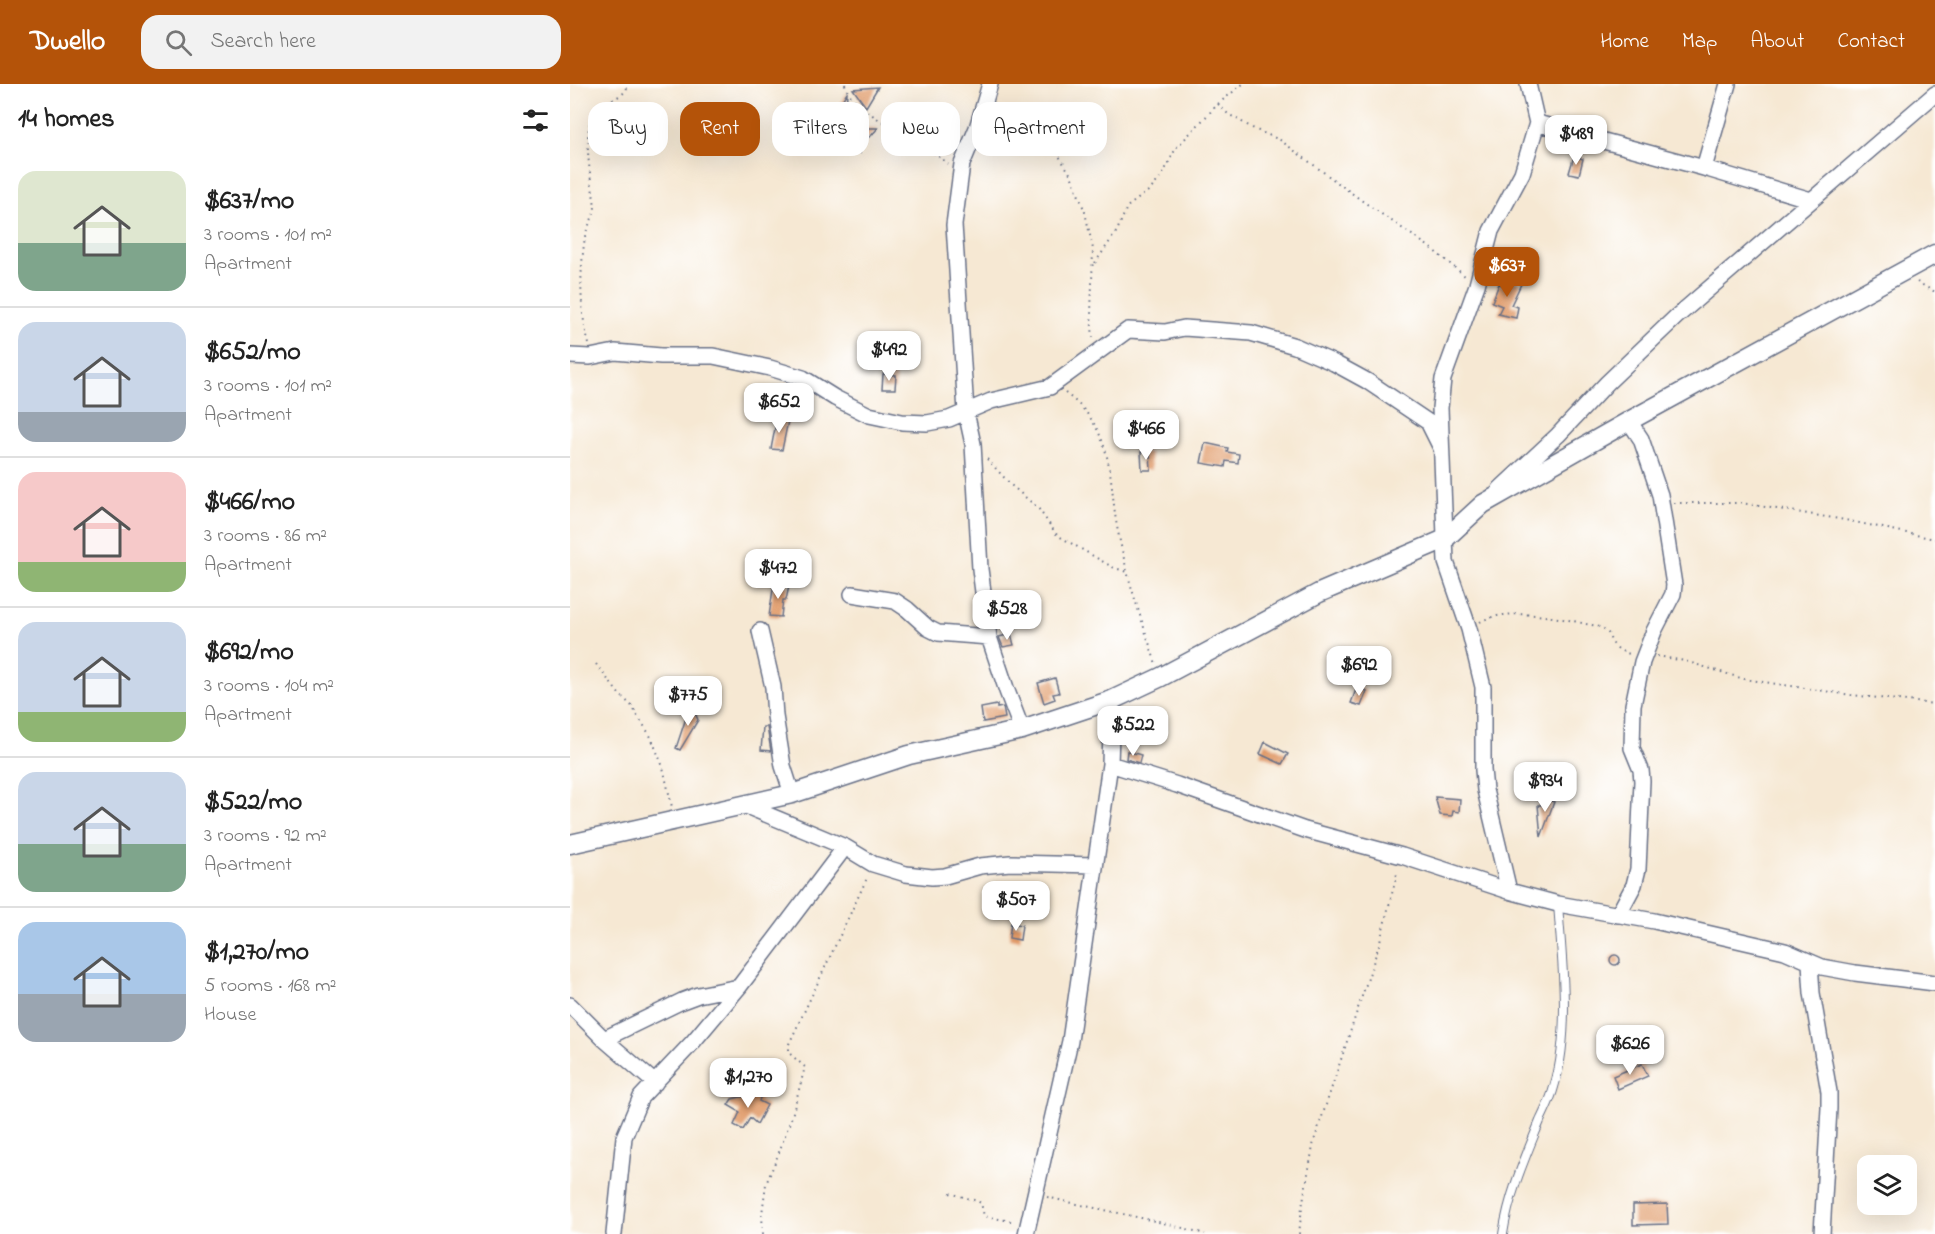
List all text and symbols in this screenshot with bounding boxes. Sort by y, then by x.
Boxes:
search box [141,15,561,69]
text: Dwello [30,22,105,63]
icon: search [162,26,195,59]
text: Search here [210,26,316,58]
text: Home [1600,27,1649,57]
text: Map [1682,27,1717,57]
text: About [1750,27,1804,57]
text: Contact [1837,27,1905,57]
text: 14 homes [18,101,114,139]
chip: Buy [588,102,668,156]
chip: Rent [680,102,760,156]
chip: Filters [772,102,869,156]
chip: New [881,102,960,156]
chip: Apartment [972,102,1107,156]
icon: filters [519,104,552,137]
pin: $489 [1540,115,1612,166]
text: $489 [1559,120,1593,149]
text: $637/mo [204,183,294,221]
icon: home [66,195,138,267]
text: 3 rooms · 101 m² [204,221,332,250]
pin: $637 [1471,247,1543,298]
text: Apartment [204,250,292,279]
text: $637 [1488,252,1526,281]
pin: $492 [853,331,925,382]
text: $652/mo [204,334,301,372]
text: $492 [871,336,907,365]
icon: home [66,346,138,418]
text: 3 rooms · 101 m² [204,372,332,401]
pin: $652 [743,383,815,434]
text: $652 [758,388,800,417]
text: Apartment [204,401,292,430]
pin: $466 [1110,410,1182,461]
text: $466 [1127,415,1165,444]
text: $466/mo [204,484,295,522]
icon: home [66,496,138,568]
text: 3 rooms · 86 m² [204,522,327,551]
pin: $472 [742,549,814,600]
text: Apartment [204,551,292,580]
text: $472 [759,554,797,583]
pin: $528 [971,590,1043,641]
text: $528 [987,595,1027,624]
text: $692/mo [204,634,294,672]
icon: home [66,646,138,718]
pin: $692 [1323,646,1395,697]
text: $692 [1341,651,1377,680]
text: 3 rooms · 104 m² [204,672,334,701]
pin: $775 [652,676,724,727]
text: $775 [668,681,708,710]
text: Apartment [204,701,292,730]
pin: $522 [1097,706,1169,757]
text: $522 [1111,711,1155,740]
pin: $934 [1509,762,1581,813]
text: $934 [1528,767,1562,796]
text: $522/mo [204,784,302,822]
icon: home [66,796,138,868]
text: 3 rooms · 92 m² [204,822,327,851]
text: Apartment [204,851,292,880]
pin: $507 [980,881,1052,932]
text: $507 [996,886,1036,915]
text: $1,270/mo [204,934,309,972]
icon: home [66,946,138,1018]
text: 5 rooms · 168 m² [204,972,337,1001]
text: House [204,1001,257,1030]
pin: $626 [1594,1025,1666,1076]
text: $626 [1610,1030,1650,1059]
pin: $1,270 [699,1058,797,1109]
text: $1,270 [724,1063,772,1092]
map controls [1857,1155,1917,1215]
button: layers [1857,1155,1917,1215]

